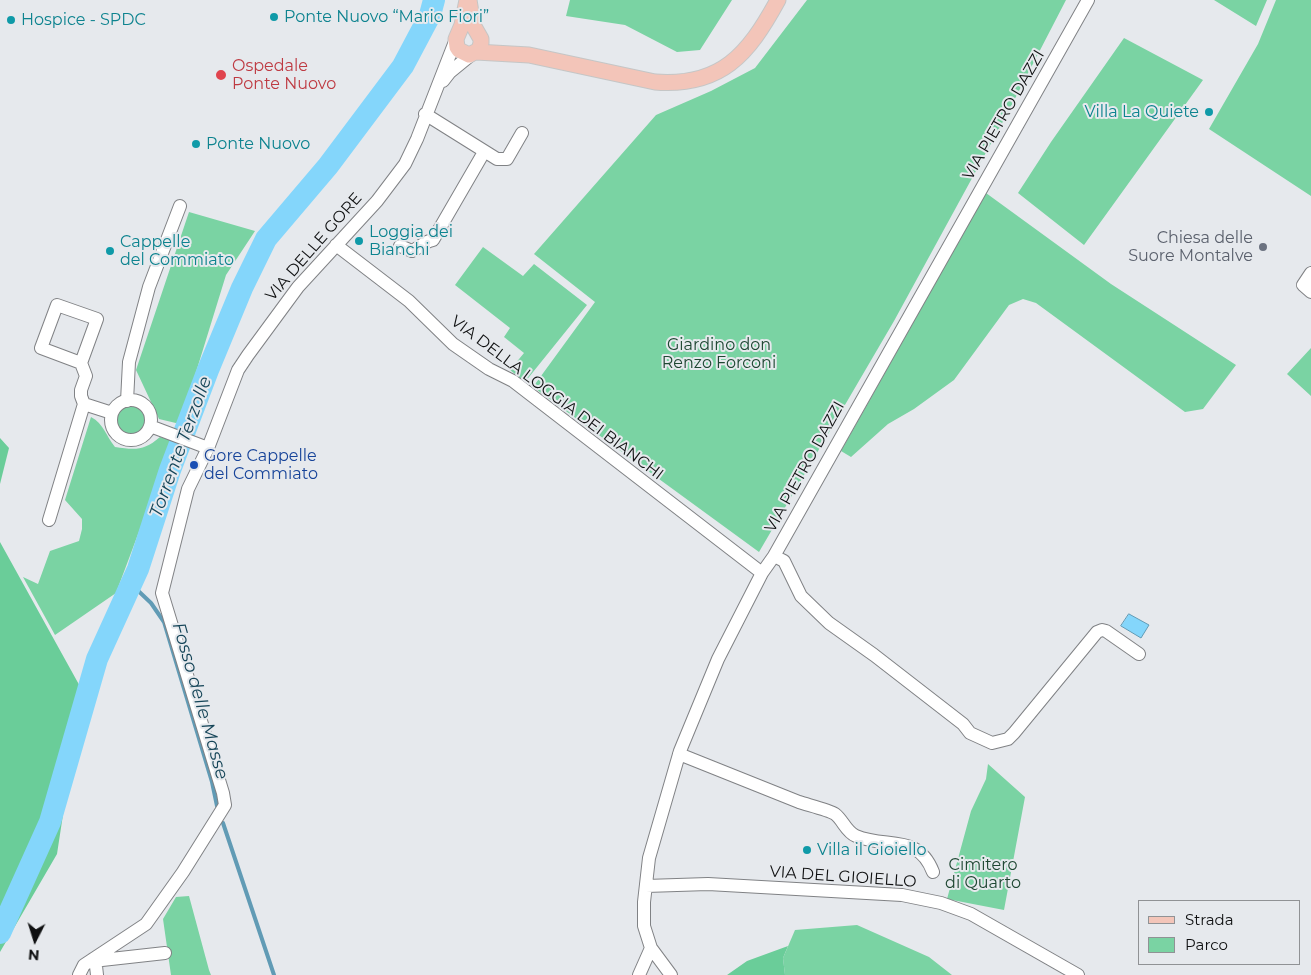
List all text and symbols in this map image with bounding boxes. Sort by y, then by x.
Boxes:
place label: Ponte Nuovo “Mario Fiori” [284,7,489,27]
place label: Hospice - SPDC [21,10,146,30]
marker: Ponte Nuovo “Mario Fiori” [268,11,280,23]
marker: Hospice - SPDC [5,14,17,26]
street label: VIA PIETRO DAZZI [959,47,1049,183]
place label: Ospedale Ponte Nuovo [232,56,336,94]
marker: Ospedale Ponte Nuovo [214,68,228,82]
place label: Villa La Quiete [1085,102,1199,122]
marker: Villa La Quiete [1203,106,1215,118]
place label: Ponte Nuovo [206,134,310,154]
marker: Ponte Nuovo [190,138,202,150]
street label: VIA DELLE GORE [262,189,366,305]
place label: Loggia dei Bianchi [369,222,453,260]
place label: Chiesa delle Suore Montalve [1128,228,1253,266]
place label: Cappelle del Commiato [120,232,234,270]
marker: Loggia dei Bianchi [353,235,365,247]
marker: Chiesa delle Suore Montalve [1257,241,1269,253]
marker: Cappelle del Commiato [104,245,116,257]
street label: VIA DELLA LOGGIA DEI BIANCHI [447,312,667,484]
park label: Giardino don Renzo Forconi [662,335,776,373]
water label: Torrente Terzolle [145,373,217,521]
street label: VIA PIETRO DAZZI [761,398,849,536]
place label: Gore Cappelle del Commiato [204,446,318,484]
marker: Gore Cappelle del Commiato [188,459,200,471]
water label: Fosso delle Masse [167,620,233,782]
place label: Villa il Gioiello [817,840,927,860]
marker: Villa il Gioiello [801,844,813,856]
park label: Cimitero di Quarto [945,855,1021,893]
street label: VIA DEL GIOIELLO [769,862,917,892]
legend [1138,900,1301,965]
text: Strada [1185,910,1234,929]
north arrow [10,915,60,965]
text: Parco [1185,935,1228,954]
text: N [27,945,40,964]

